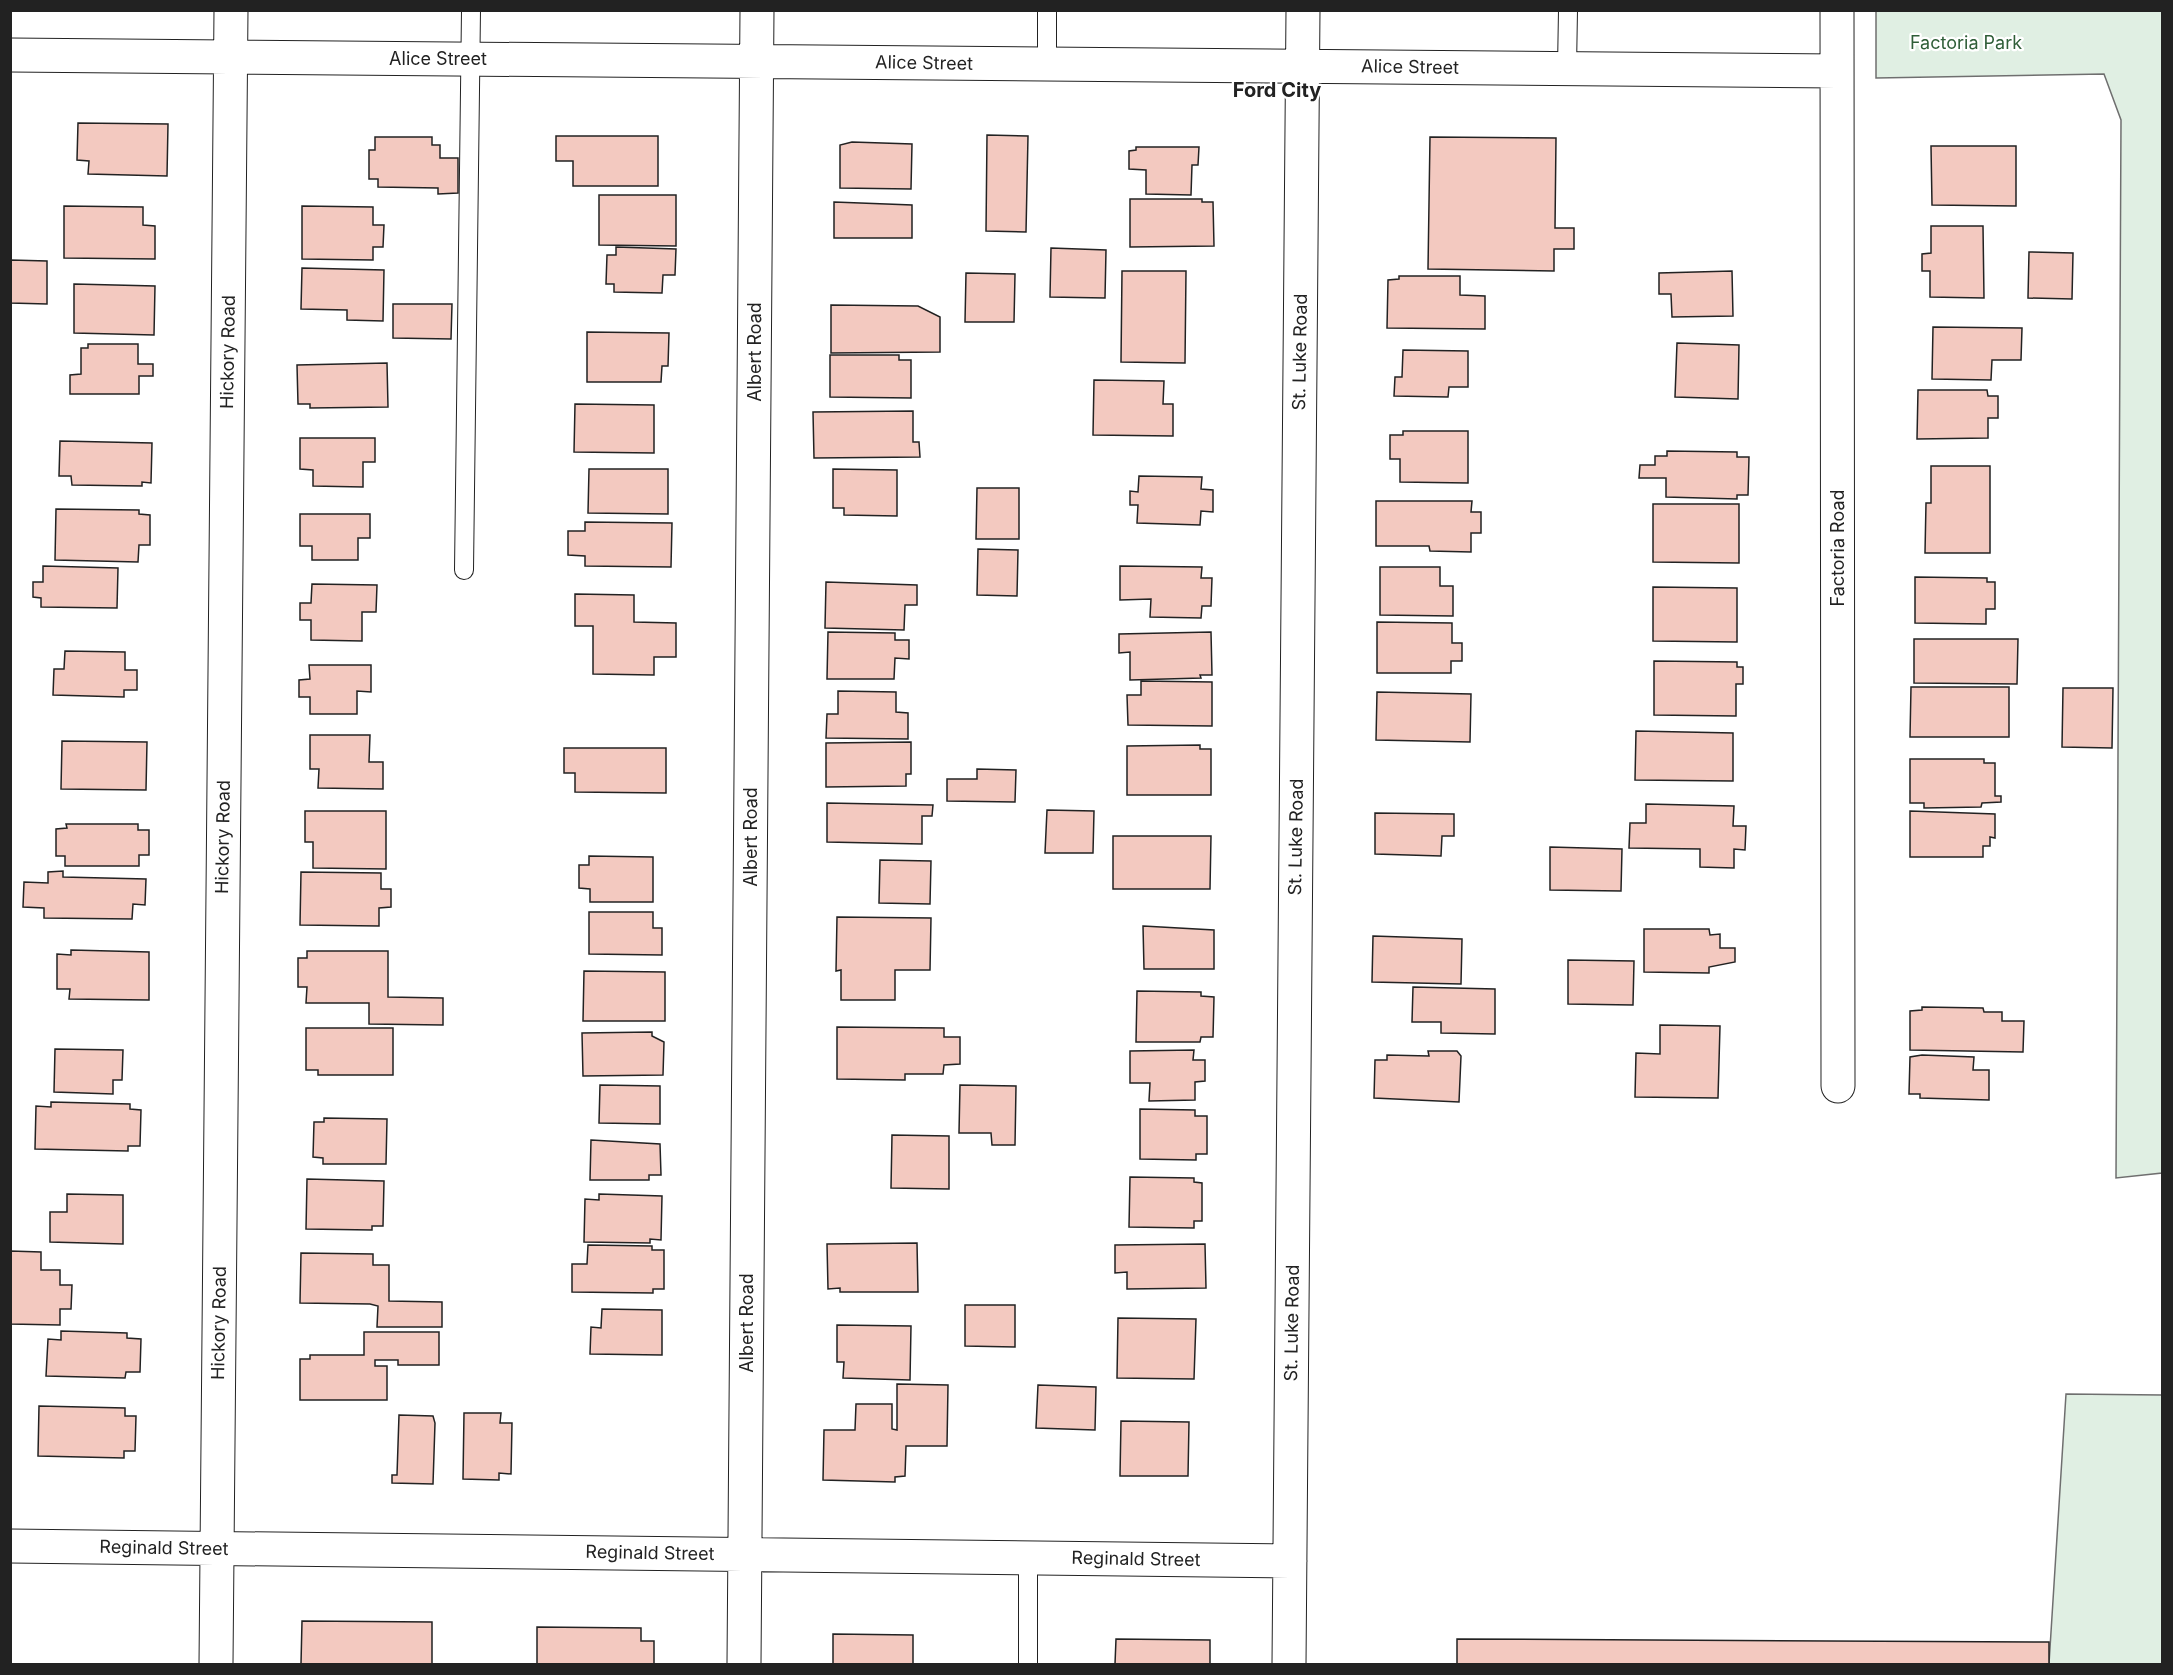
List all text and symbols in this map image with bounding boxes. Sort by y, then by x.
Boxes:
park label: Factoria Park [1910,32,2022,53]
street label: Alice Street [389,48,487,69]
street label: Alice Street [875,51,973,74]
street label: Alice Street [1361,55,1459,78]
district label: Ford City [1233,78,1321,102]
street label: St. Luke Road [1288,293,1311,411]
street label: Hickory Road [216,295,239,409]
street label: Albert Road [744,302,765,402]
street label: Factoria Road [1827,489,1848,607]
street label: St. Luke Road [1284,778,1307,896]
street label: Hickory Road [211,780,234,894]
street label: Albert Road [740,787,761,887]
street label: St. Luke Road [1280,1264,1303,1382]
street label: Hickory Road [207,1266,230,1380]
street label: Albert Road [736,1273,757,1373]
street label: Reginald Street [99,1536,229,1559]
street label: Reginald Street [585,1541,715,1564]
street label: Reginald Street [1071,1547,1201,1570]

